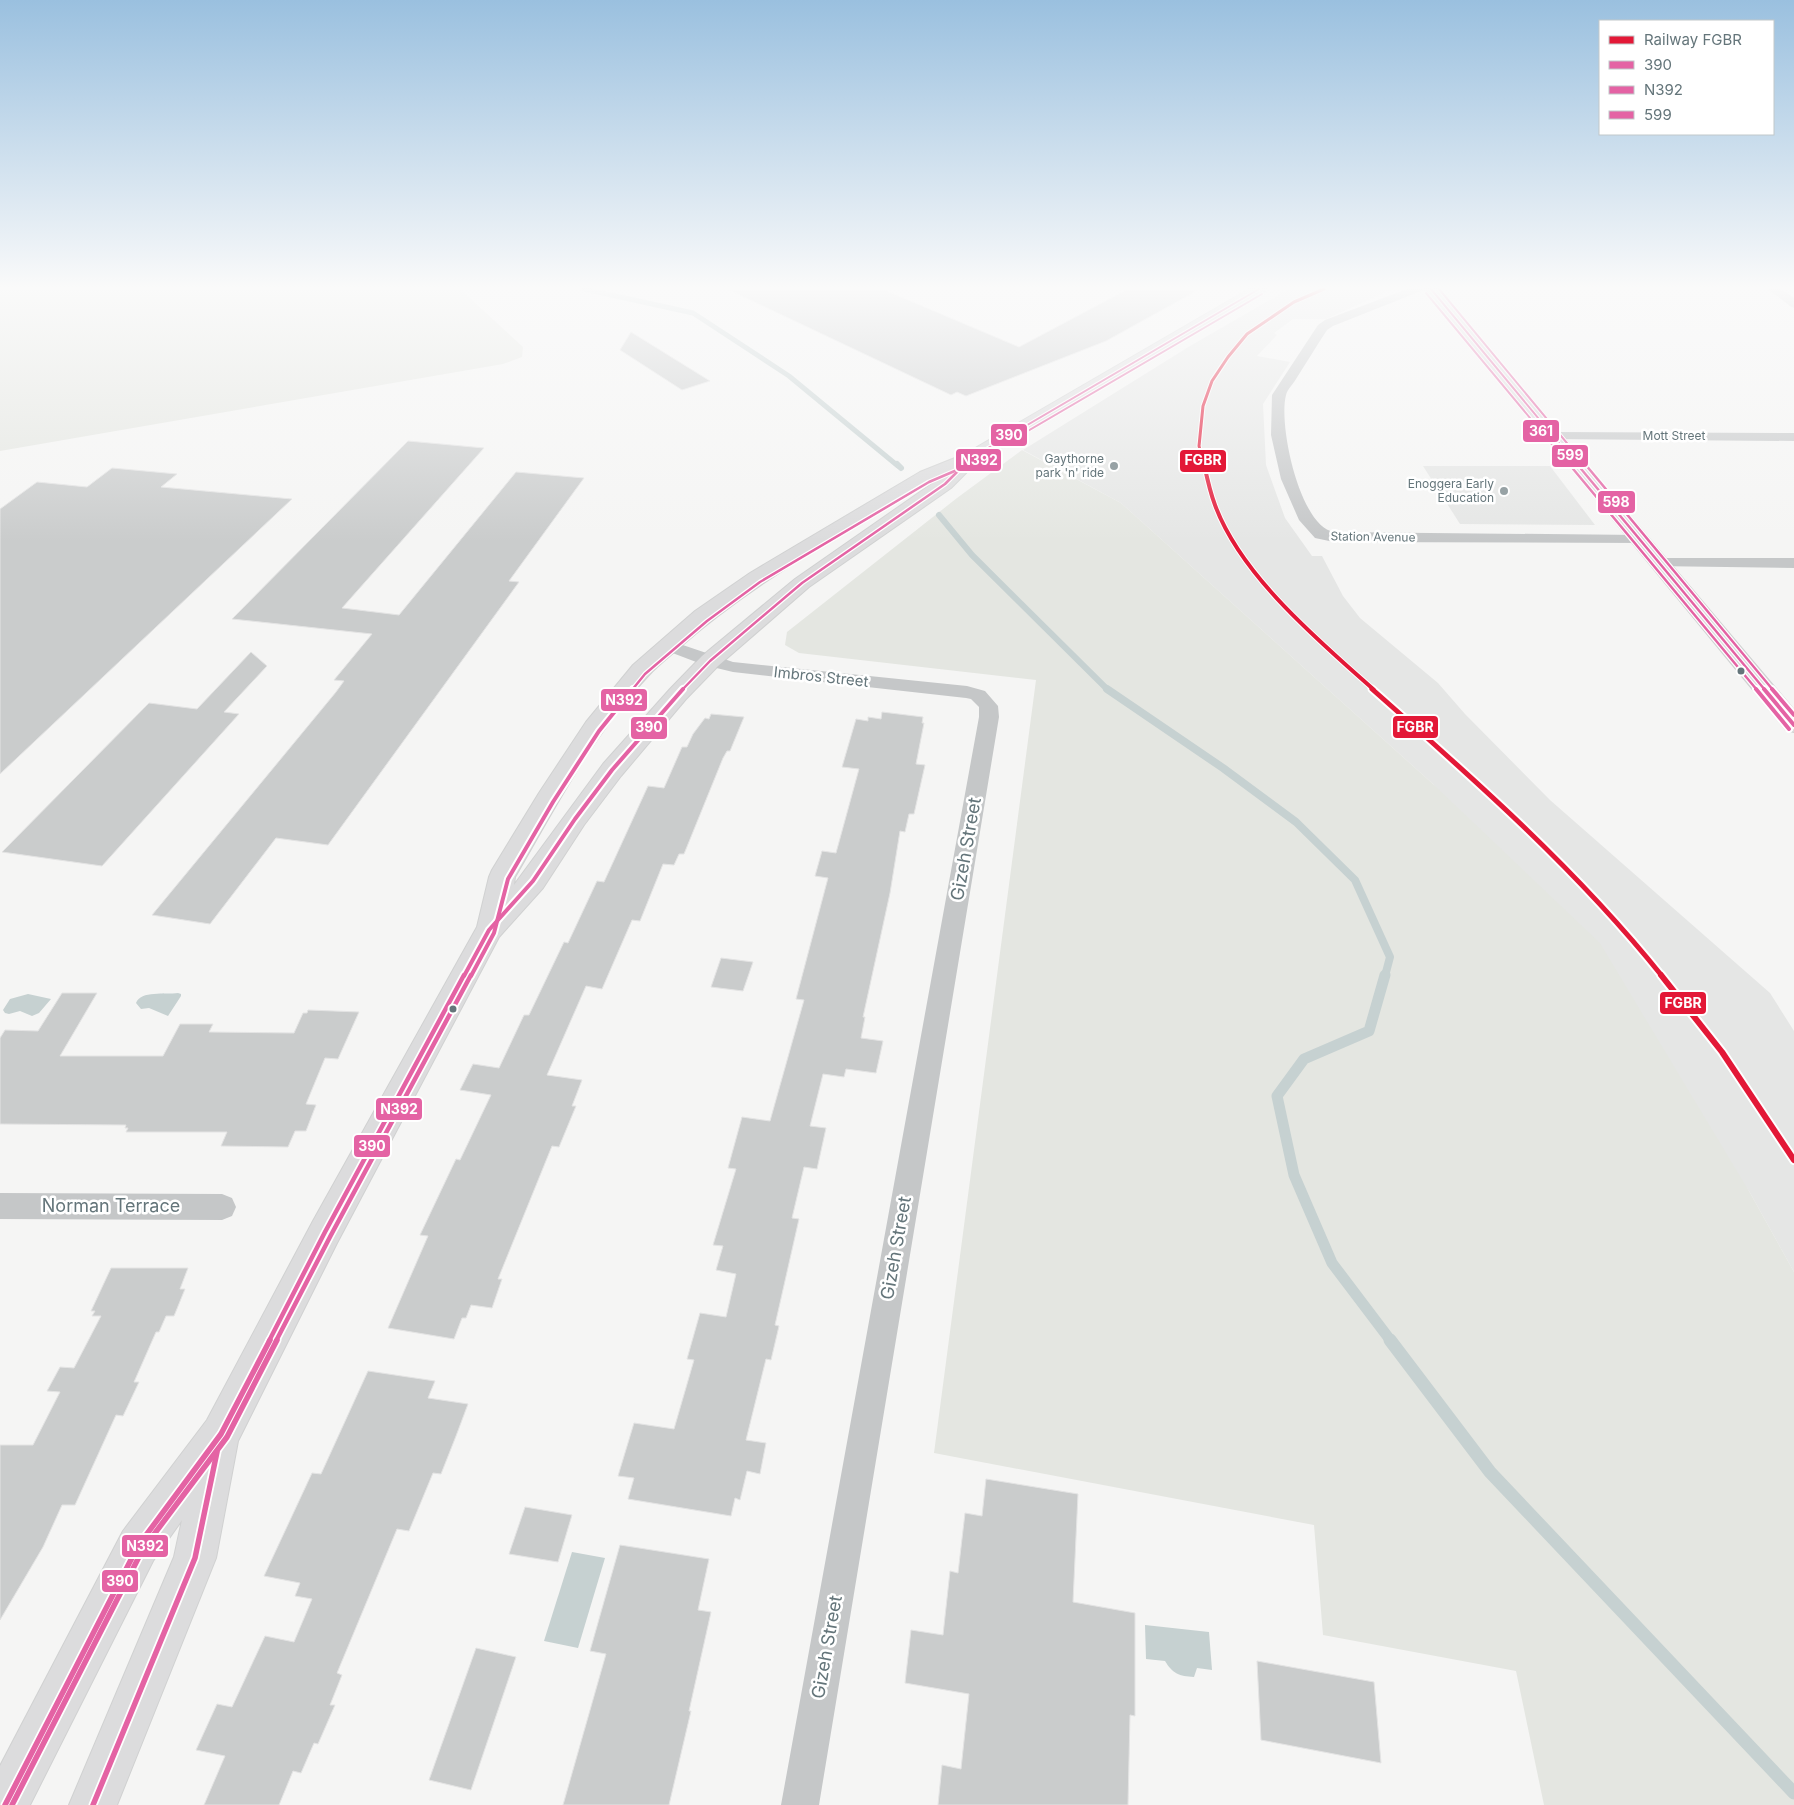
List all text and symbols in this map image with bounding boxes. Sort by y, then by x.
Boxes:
legend [1599,20,1774,135]
text: Railway FGBR [1644,30,1742,49]
text: 390 [1644,55,1672,74]
text: N392 [1644,80,1683,99]
text: 599 [1644,105,1672,124]
line badge: 361 [1522,419,1560,443]
text: 361 [1529,422,1553,439]
line badge: 390 [990,423,1028,447]
text: 390 [995,426,1023,443]
street label: Mott Street [1643,428,1705,443]
line badge: 599 [1551,444,1589,468]
text: 599 [1556,446,1584,463]
line badge: N392 [955,448,1002,472]
line badge: FGBR [1179,449,1227,473]
text: N392 [960,451,998,468]
place label: Gaythorne park 'n' ride [1036,451,1104,480]
text: FGBR [1184,451,1222,468]
marker: Gaythorne park 'n' ride [1108,460,1120,472]
place label: Enoggera Early Education [1408,476,1494,505]
marker: Enoggera Early Education [1498,485,1510,497]
line badge: 598 [1597,490,1636,514]
text: 598 [1602,493,1630,510]
street label: Station Avenue [1330,528,1416,545]
street label: Imbros Street [773,662,869,691]
unlabelled marker [1736,666,1746,676]
line badge: N392 [600,688,648,712]
text: N392 [605,691,643,708]
line badge: FGBR [1392,715,1439,739]
line badge: 390 [630,716,668,740]
text: 390 [635,718,663,735]
text: FGBR [1396,718,1434,735]
street label: Gizeh Street [946,796,985,902]
line badge: FGBR [1659,991,1707,1015]
text: FGBR [1664,994,1702,1011]
unlabelled marker [448,1004,458,1014]
line badge: N392 [375,1097,423,1121]
text: N392 [380,1100,418,1117]
line badge: 390 [353,1134,391,1158]
text: 390 [358,1137,386,1154]
street label: Norman Terrace [42,1195,180,1216]
street label: Gizeh Street [876,1195,915,1301]
line badge: N392 [121,1534,169,1558]
text: N392 [126,1537,164,1554]
line badge: 390 [101,1569,139,1593]
text: 390 [106,1572,134,1589]
street label: Gizeh Street [807,1594,846,1700]

